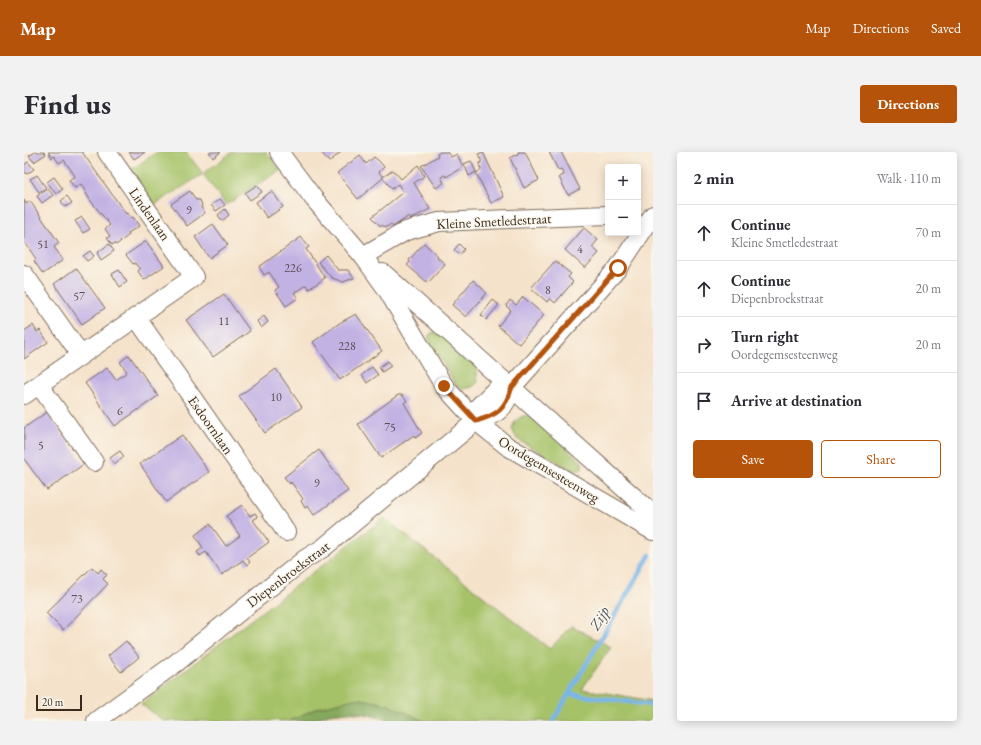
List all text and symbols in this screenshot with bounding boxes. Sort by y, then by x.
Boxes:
text: Map [20,16,56,41]
text: Map [805,19,831,37]
text: Directions [853,19,909,37]
text: Saved [931,19,961,37]
button: Directions [860,85,957,123]
text: Find us [24,86,111,122]
map controls [605,164,641,236]
button: + [605,164,641,200]
text: 2 min [693,167,734,189]
text: Walk · 110 m [877,170,941,187]
street label: Lindenlaan [125,184,175,245]
button: − [605,200,641,236]
house number: 9 [186,202,192,218]
street label: Kleine Smetledestraat [436,209,553,233]
text: Continue [731,215,791,234]
icon: ahead [693,222,715,244]
text: 70 m [916,224,941,241]
text: Kleine Smetledestraat [731,234,838,251]
house number: 51 [37,236,49,252]
house number: 4 [577,241,583,257]
route start [609,259,627,277]
house number: 226 [284,260,302,276]
text: Continue [731,271,791,290]
icon: ahead [693,278,715,300]
text: 20 m [916,280,941,297]
house number: 8 [545,282,551,298]
house number: 57 [73,288,85,304]
text: Diepenbroekstraat [731,290,823,307]
house number: 11 [218,313,230,329]
text: Turn right [731,327,799,346]
icon: right [693,334,715,356]
text: 20 m [916,336,941,353]
house number: 228 [338,338,356,354]
text: Oordegemsesteenweg [731,346,838,363]
route end [435,377,453,395]
house number: 10 [270,389,282,405]
icon: arrive [693,390,715,412]
text: Arrive at destination [731,391,862,410]
street label: Esdoornlaan [184,392,238,458]
house number: 6 [117,403,123,419]
house number: 75 [384,419,396,435]
street label: Oordegemsesteenweg [495,432,604,507]
house number: 5 [38,437,44,453]
button: Save [693,440,813,478]
button: Share [821,440,941,478]
house number: 9 [314,475,320,491]
street label: Diepenbroekstraat [243,536,334,611]
house number: 73 [71,591,83,607]
water label: Zijp [584,602,613,634]
scale bar [36,693,82,712]
text: 20 m [42,695,63,709]

